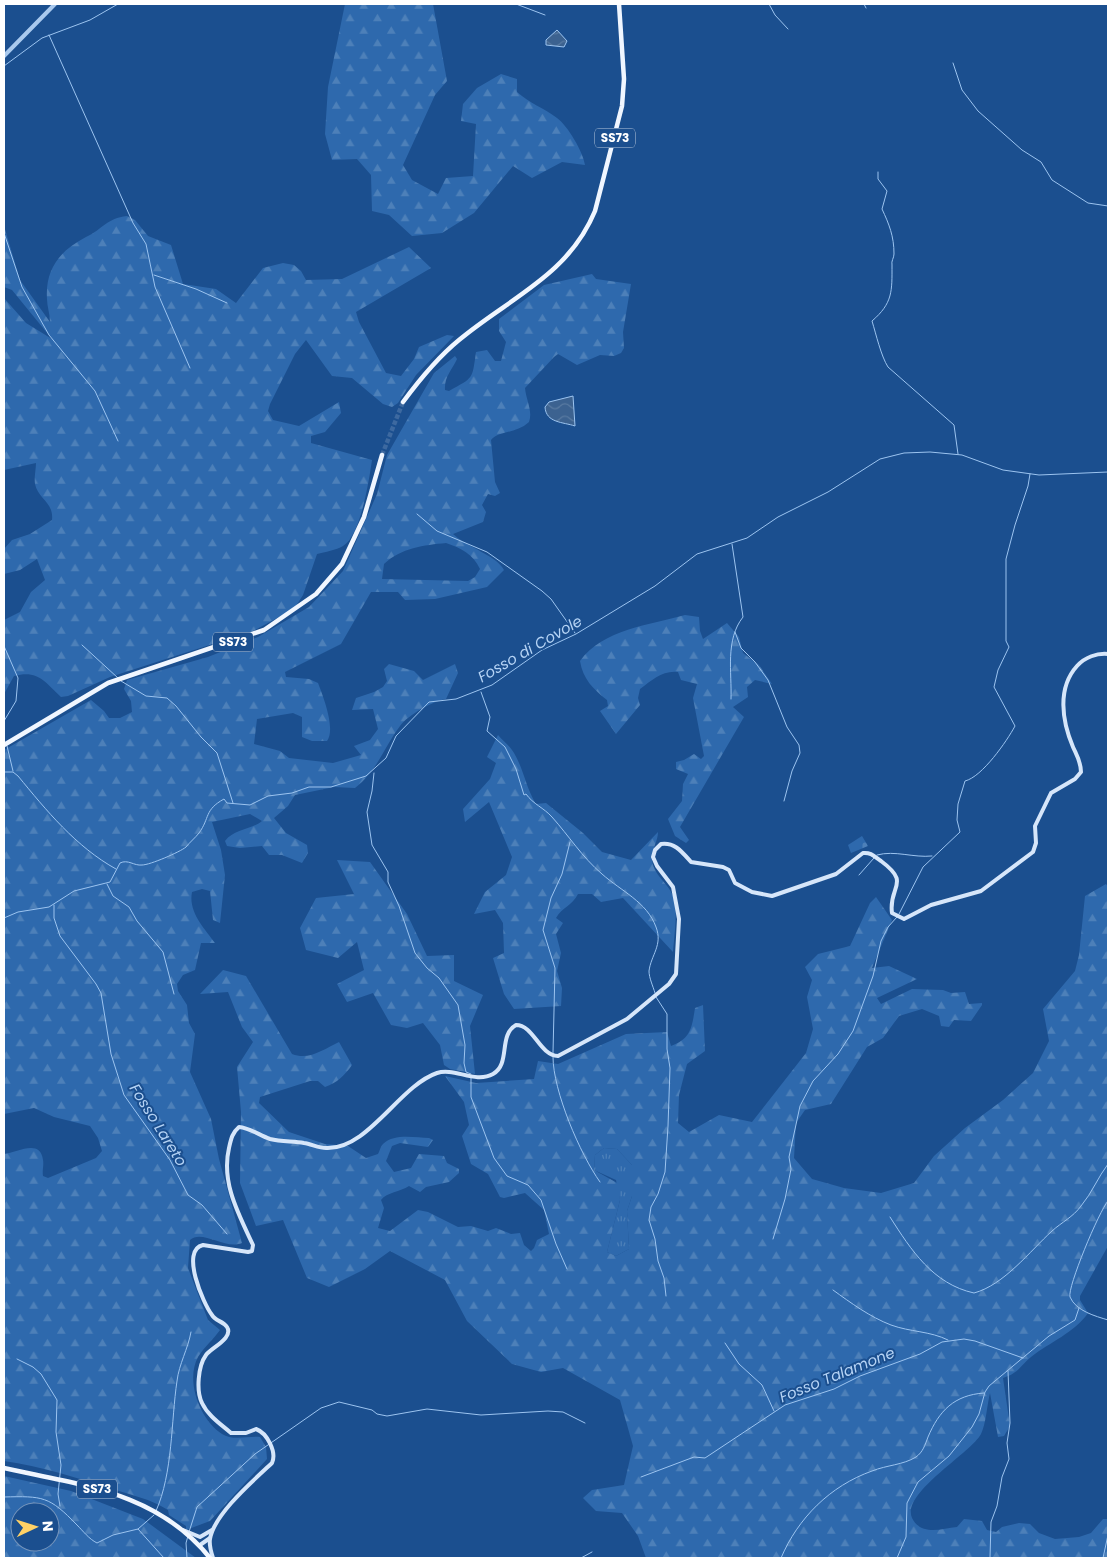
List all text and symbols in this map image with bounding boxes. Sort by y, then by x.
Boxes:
road number: SS73 [595,128,635,148]
water label: Fosso di Covole [474,610,586,687]
road number: SS73 [213,632,253,652]
water label: Fosso Lareto [125,1080,192,1170]
water label: Fosso Talamone [776,1342,898,1407]
road number: SS73 [77,1480,117,1498]
north arrow [10,1502,60,1552]
text: N [38,1520,58,1532]

